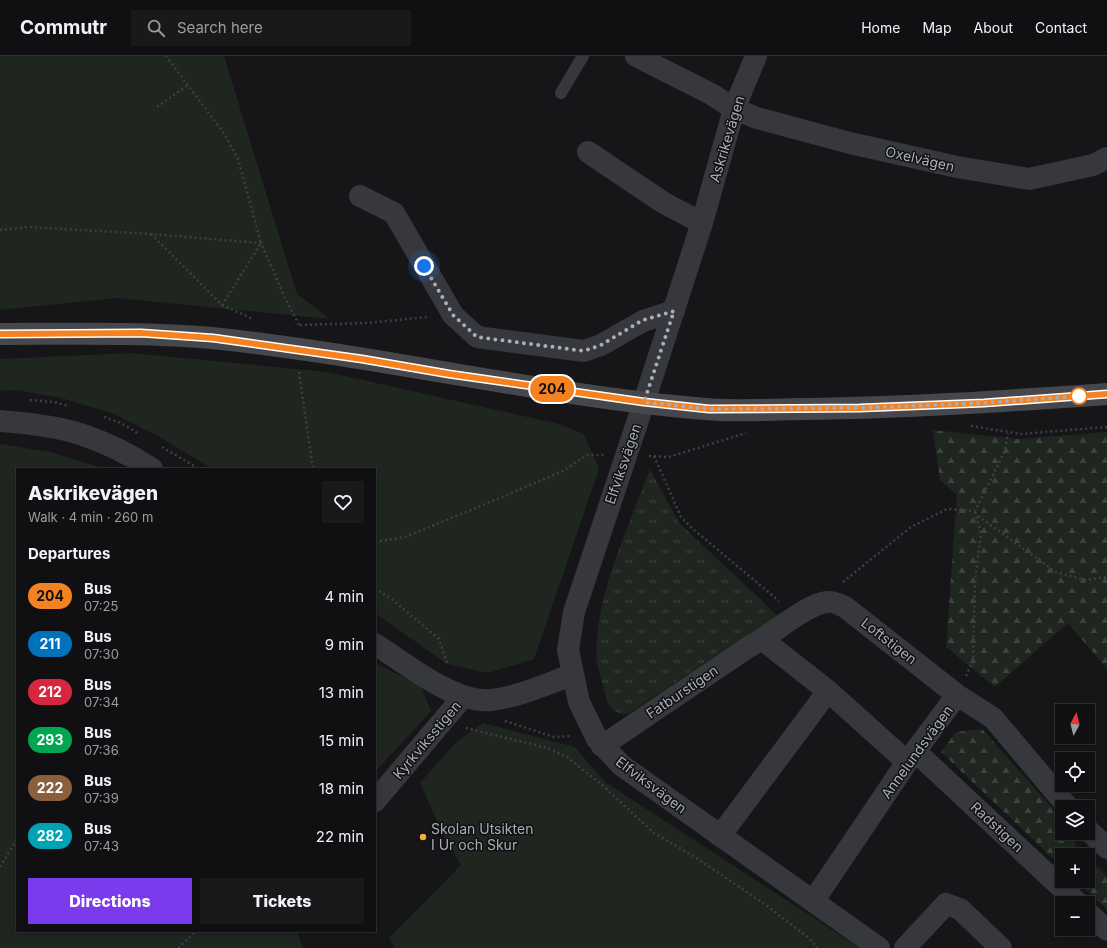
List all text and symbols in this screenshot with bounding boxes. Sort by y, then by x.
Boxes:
search box [131,10,411,46]
text: Commutr [20,16,107,39]
icon: search [145,17,167,39]
text: Search here [177,18,263,37]
text: Home [861,19,900,36]
text: Map [922,19,952,36]
text: About [974,19,1013,36]
text: Contact [1035,19,1087,36]
street label: Askrikevägen [705,94,748,184]
street label: Oxelvägen [884,142,956,175]
your location [414,256,434,276]
line badge: 204 [529,376,575,402]
text: 204 [538,380,566,397]
unlabelled marker [1070,387,1088,405]
street label: Elfviksvägen [601,421,644,506]
button: heart [322,481,364,523]
text: Askrikevägen [28,482,158,505]
text: Walk · 4 min · 260 m [28,509,153,525]
text: Departures [28,544,110,563]
text: Bus [84,579,112,598]
text: 204 [36,587,64,604]
text: 4 min [324,587,364,606]
text: 07:25 [84,598,118,614]
street label: Loftstigen [858,614,920,668]
text: Bus [84,627,112,646]
text: 211 [40,635,60,652]
text: 9 min [325,635,364,654]
text: 07:30 [84,646,119,662]
street label: Fatburstigen [643,661,721,722]
text: Bus [84,675,112,694]
text: 212 [38,683,62,700]
text: 13 min [319,683,364,702]
text: 07:34 [84,694,119,710]
street label: Kyrkviksstigen [389,697,464,782]
street label: Annelundsvägen [877,702,956,802]
north arrow [1055,704,1095,744]
map controls [1055,704,1095,936]
text: Bus [84,723,112,742]
text: 293 [37,731,63,748]
text: 15 min [319,731,364,750]
text: 07:36 [84,742,119,758]
button: locate [1055,752,1095,792]
street label: Elfviksvägen [613,753,690,817]
text: Bus [84,771,112,790]
text: 222 [37,779,63,796]
text: 18 min [319,779,364,798]
text: 07:39 [84,790,119,806]
street label: Radstigen [967,798,1027,855]
button: layers [1055,800,1095,840]
text: Bus [84,819,112,838]
place label: Skolan Utsikten I Ur och Skur [431,820,533,853]
text: 282 [37,827,63,844]
text: 22 min [316,827,364,846]
marker: Skolan Utsikten I Ur och Skur [418,832,428,842]
text: 07:43 [84,838,119,854]
button: + [1055,848,1095,888]
button: Directions [28,878,192,924]
button: Tickets [200,878,364,924]
button: − [1055,896,1095,936]

